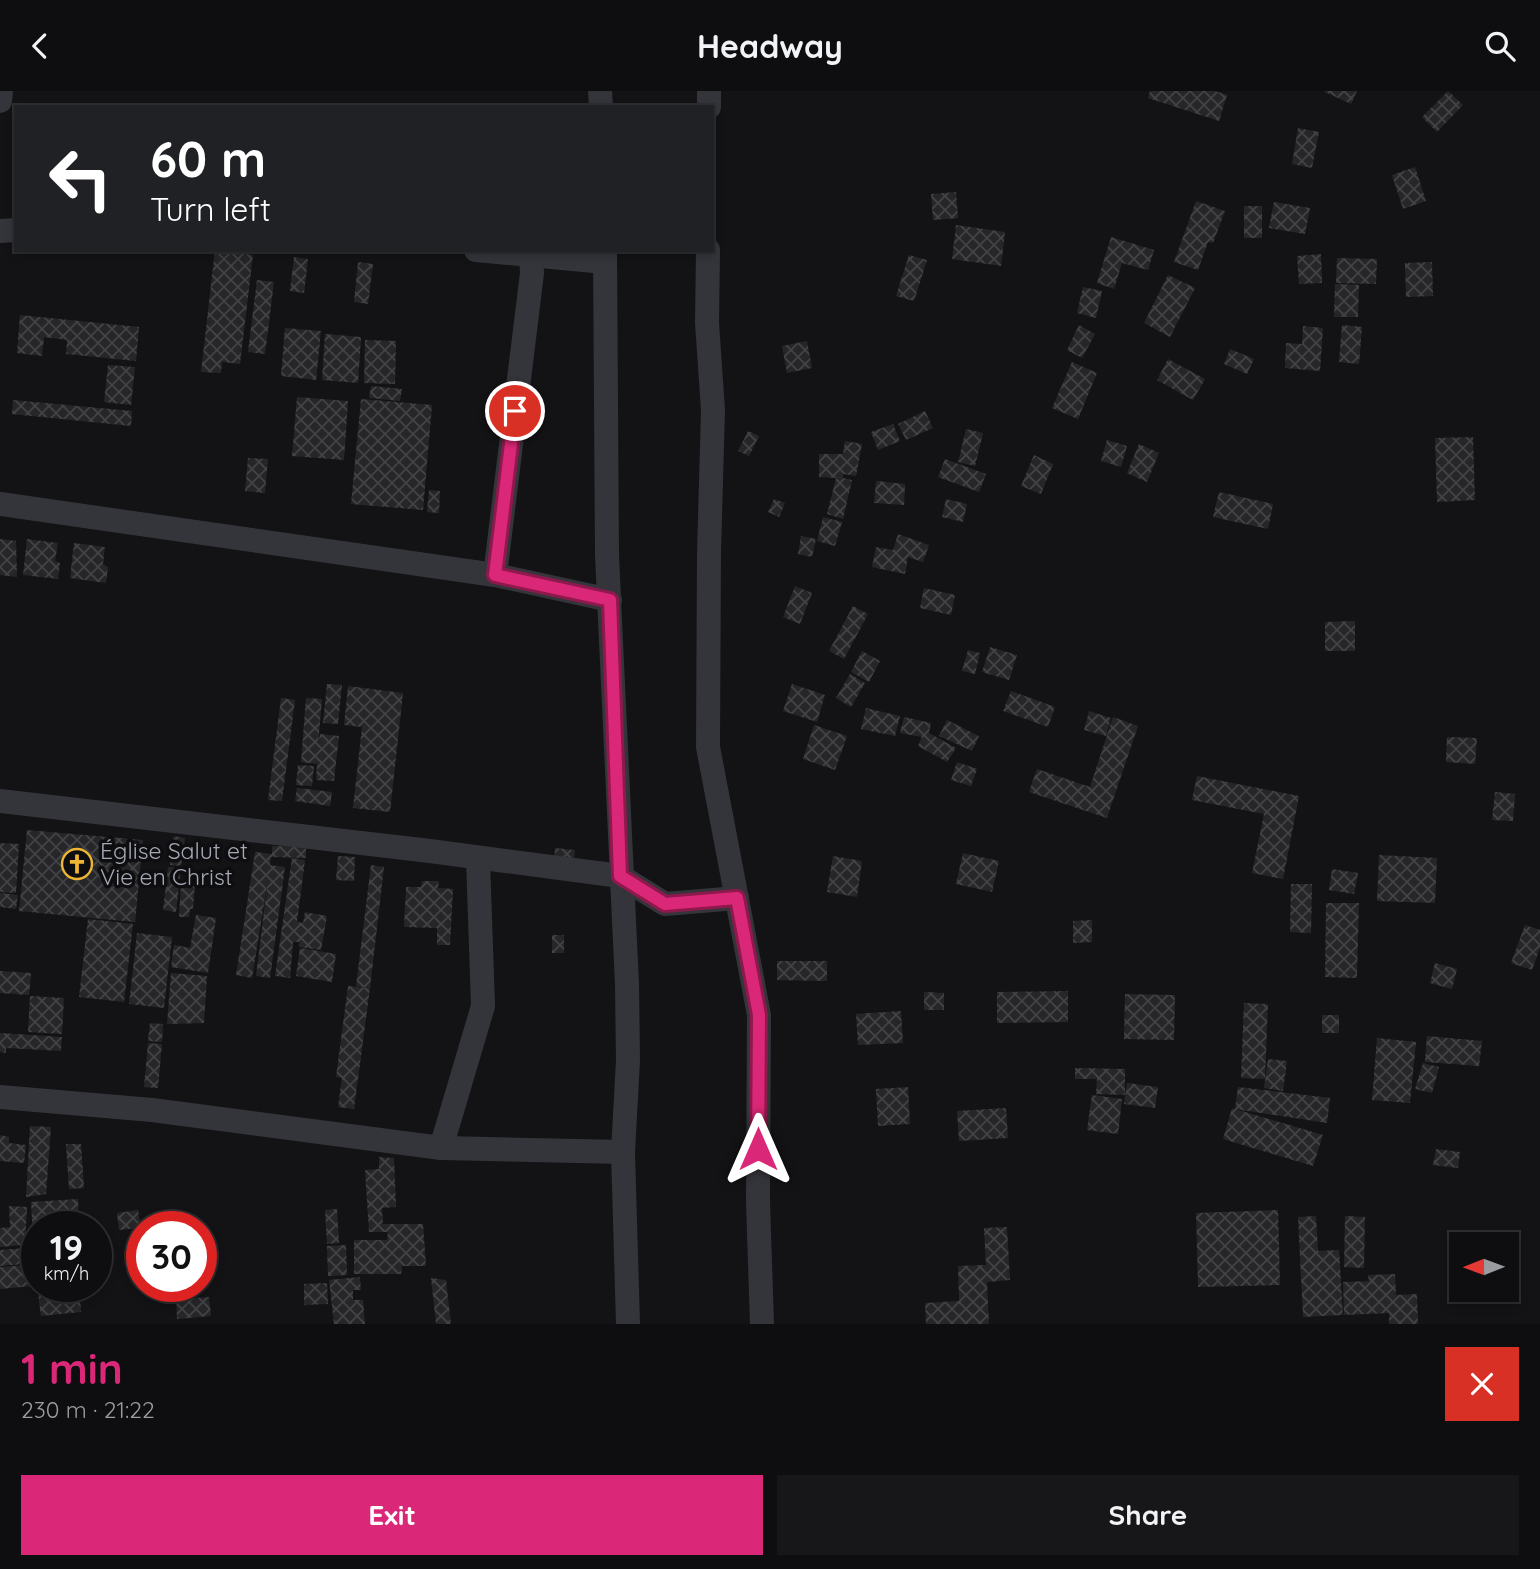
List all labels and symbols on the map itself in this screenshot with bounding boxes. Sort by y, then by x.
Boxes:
pin [485,381,545,441]
place label: Église Salut et Vie en Christ [100,836,248,891]
church icon: Église Salut et Vie en Christ [60,847,94,881]
position arrow [721,1112,795,1186]
speed limit sign: 30 [126,1211,217,1302]
north arrow [1449,1232,1519,1302]

